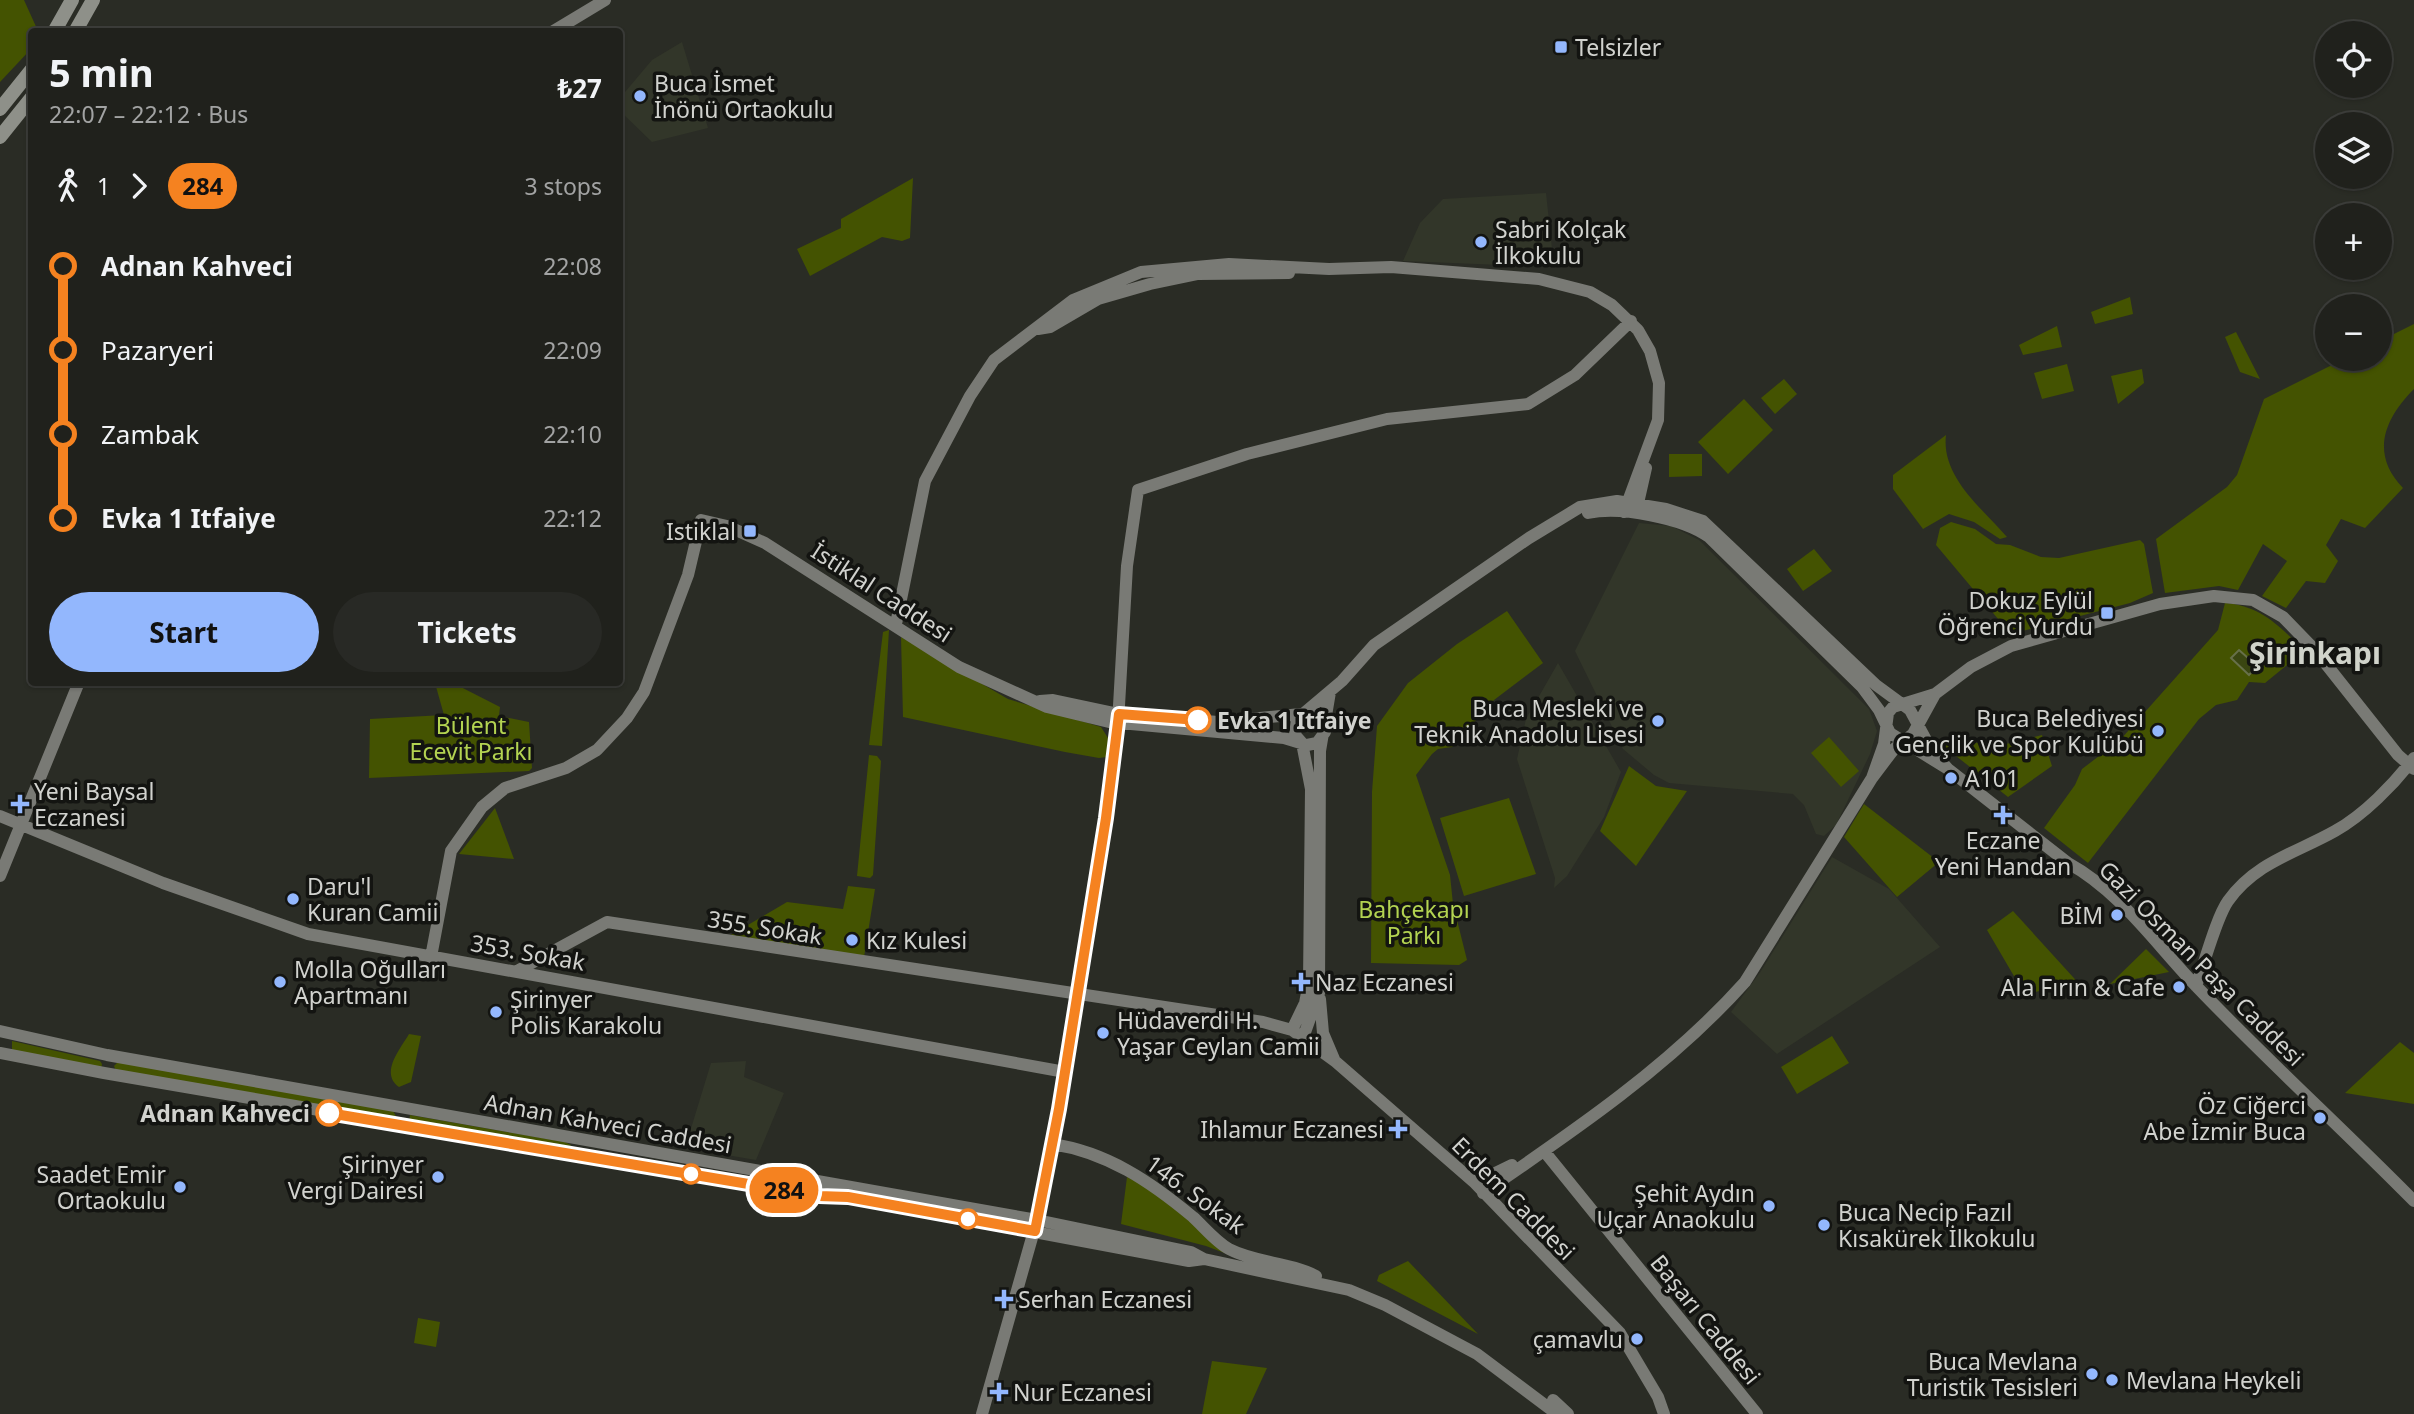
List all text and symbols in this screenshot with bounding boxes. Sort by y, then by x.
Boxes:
map controls [2315,21,2392,371]
button: locate [2315,21,2392,98]
place label: Telsizler [1575,31,1662,63]
marker: Telsizler [1553,39,1569,55]
text: 5 min [49,46,154,98]
place label: Buca İsmet İnönü Ortaokulu [654,67,834,125]
text: ₺27 [557,70,602,106]
marker: Buca İsmet İnönü Ortaokulu [632,88,648,104]
text: 22:07 – 22:12 · Bus [49,98,248,130]
button: layers [2315,112,2392,189]
icon: walk [49,167,87,205]
icon: forward [120,167,158,205]
text: 284 [182,169,223,202]
text: 1 [97,170,110,202]
text: 3 stops [524,170,602,202]
button: + [2315,203,2392,280]
place label: Sabri Kolçak İlkokulu [1495,213,1627,271]
marker: Sabri Kolçak İlkokulu [1473,234,1489,250]
text: Adnan Kahveci [101,248,293,284]
text: 22:08 [543,250,602,282]
button: − [2315,294,2392,371]
text: Pazaryeri [101,332,214,368]
text: 22:09 [543,334,602,366]
text: Zambak [101,416,199,452]
text: 22:10 [543,418,602,450]
text: Evka 1 Itfaiye [101,500,276,536]
text: 22:12 [543,502,602,534]
place label: Istiklal [666,515,736,547]
marker: Istiklal [742,523,758,539]
street label: İstiklal Caddesi [805,535,959,649]
place label: Dokuz Eylül Öğrenci Yurdu [1938,584,2093,642]
button: Start [49,592,319,672]
button: Tickets [333,592,602,672]
marker: Dokuz Eylül Öğrenci Yurdu [2099,605,2115,621]
district label: Şirinkapı [2249,632,2381,673]
place label: Buca Mesleki ve Teknik Anadolu Lisesi [1414,692,1644,750]
place label: Buca Belediyesi Gençlik ve Spor Kulübü [1895,702,2144,760]
place label: Evka 1 Itfaiye [1217,704,1372,736]
marker: Evka 1 Itfaiye [1185,707,1211,733]
park label: Bülent Ecevit Parkı [410,709,532,767]
marker: Buca Mesleki ve Teknik Anadolu Lisesi [1650,713,1666,729]
marker: Buca Belediyesi Gençlik ve Spor Kulübü [2150,723,2166,739]
place label: A101 [1965,762,2019,794]
marker: A101 [1943,770,1959,786]
place label: Yeni Baysal Eczanesi [34,775,154,833]
marker: Yeni Baysal Eczanesi [12,796,28,812]
marker: Eczane Yeni Handan [1995,807,2011,823]
place label: Eczane Yeni Handan [1935,824,2071,882]
street label: Gazi Osman Paşa Caddesi [2092,853,2312,1073]
place label: Daru'l Kuran Camii [307,870,438,928]
marker: Daru'l Kuran Camii [285,891,301,907]
park label: Bahçekapı Parkı [1358,893,1470,951]
place label: BİM [2059,899,2103,931]
street label: 355. Sokak [705,902,825,952]
marker: BİM [2109,907,2125,923]
place label: Kız Kulesi [866,924,967,956]
street label: 353. Sokak [468,926,588,978]
marker: Kız Kulesi [844,932,860,948]
place label: Molla Oğulları Apartmanı [294,953,446,1011]
place label: Naz Eczanesi [1315,966,1454,998]
place label: Ala Fırın & Cafe [2001,971,2165,1003]
marker: Molla Oğulları Apartmanı [272,974,288,990]
marker: Naz Eczanesi [1293,974,1309,990]
marker: Ala Fırın & Cafe [2171,979,2187,995]
place label: Şirinyer Polis Karakolu [510,983,662,1041]
marker: Şirinyer Polis Karakolu [488,1004,504,1020]
place label: Hüdaverdi H. Yaşar Ceylan Camii [1117,1004,1320,1062]
marker: Hüdaverdi H. Yaşar Ceylan Camii [1095,1025,1111,1041]
street label: Adnan Kahveci Caddesi [482,1085,734,1161]
place label: Öz Ciğerci Abe İzmir Buca [2144,1089,2306,1147]
place label: Adnan Kahveci [140,1097,310,1129]
marker: Adnan Kahveci [316,1100,342,1126]
marker: Öz Ciğerci Abe İzmir Buca [2312,1110,2328,1126]
place label: Ihlamur Eczanesi [1200,1113,1384,1145]
marker: Ihlamur Eczanesi [1390,1121,1406,1137]
street label: Erdem Caddesi [1445,1129,1583,1267]
street label: 146. Sokak [1140,1147,1253,1241]
place label: Şirinyer Vergi Dairesi [288,1148,424,1206]
place label: Saadet Emir Ortaokulu [36,1158,166,1216]
unlabelled marker [681,1164,701,1184]
line badge: 284 [744,1167,824,1213]
marker: Şirinyer Vergi Dairesi [430,1169,446,1185]
text: 284 [763,1173,805,1206]
place label: Şehit Aydın Uçar Anaokulu [1596,1177,1755,1235]
marker: Saadet Emir Ortaokulu [172,1179,188,1195]
place label: Buca Necip Fazıl Kısakürek İlkokulu [1838,1196,2035,1254]
marker: Şehit Aydın Uçar Anaokulu [1761,1198,1777,1214]
unlabelled marker [958,1209,978,1229]
marker: Buca Necip Fazıl Kısakürek İlkokulu [1816,1217,1832,1233]
street label: Başarı Caddesi [1644,1247,1768,1391]
place label: Serhan Eczanesi [1018,1283,1192,1315]
marker: Serhan Eczanesi [996,1291,1012,1307]
place label: çamavlu [1533,1323,1623,1355]
marker: çamavlu [1629,1331,1645,1347]
place label: Buca Mevlana Turistik Tesisleri [1907,1345,2078,1403]
place label: Mevlana Heykeli [2126,1364,2301,1396]
marker: Buca Mevlana Turistik Tesisleri [2084,1366,2100,1382]
marker: Mevlana Heykeli [2104,1372,2120,1388]
place label: Nur Eczanesi [1013,1376,1152,1408]
marker: Nur Eczanesi [991,1384,1007,1400]

